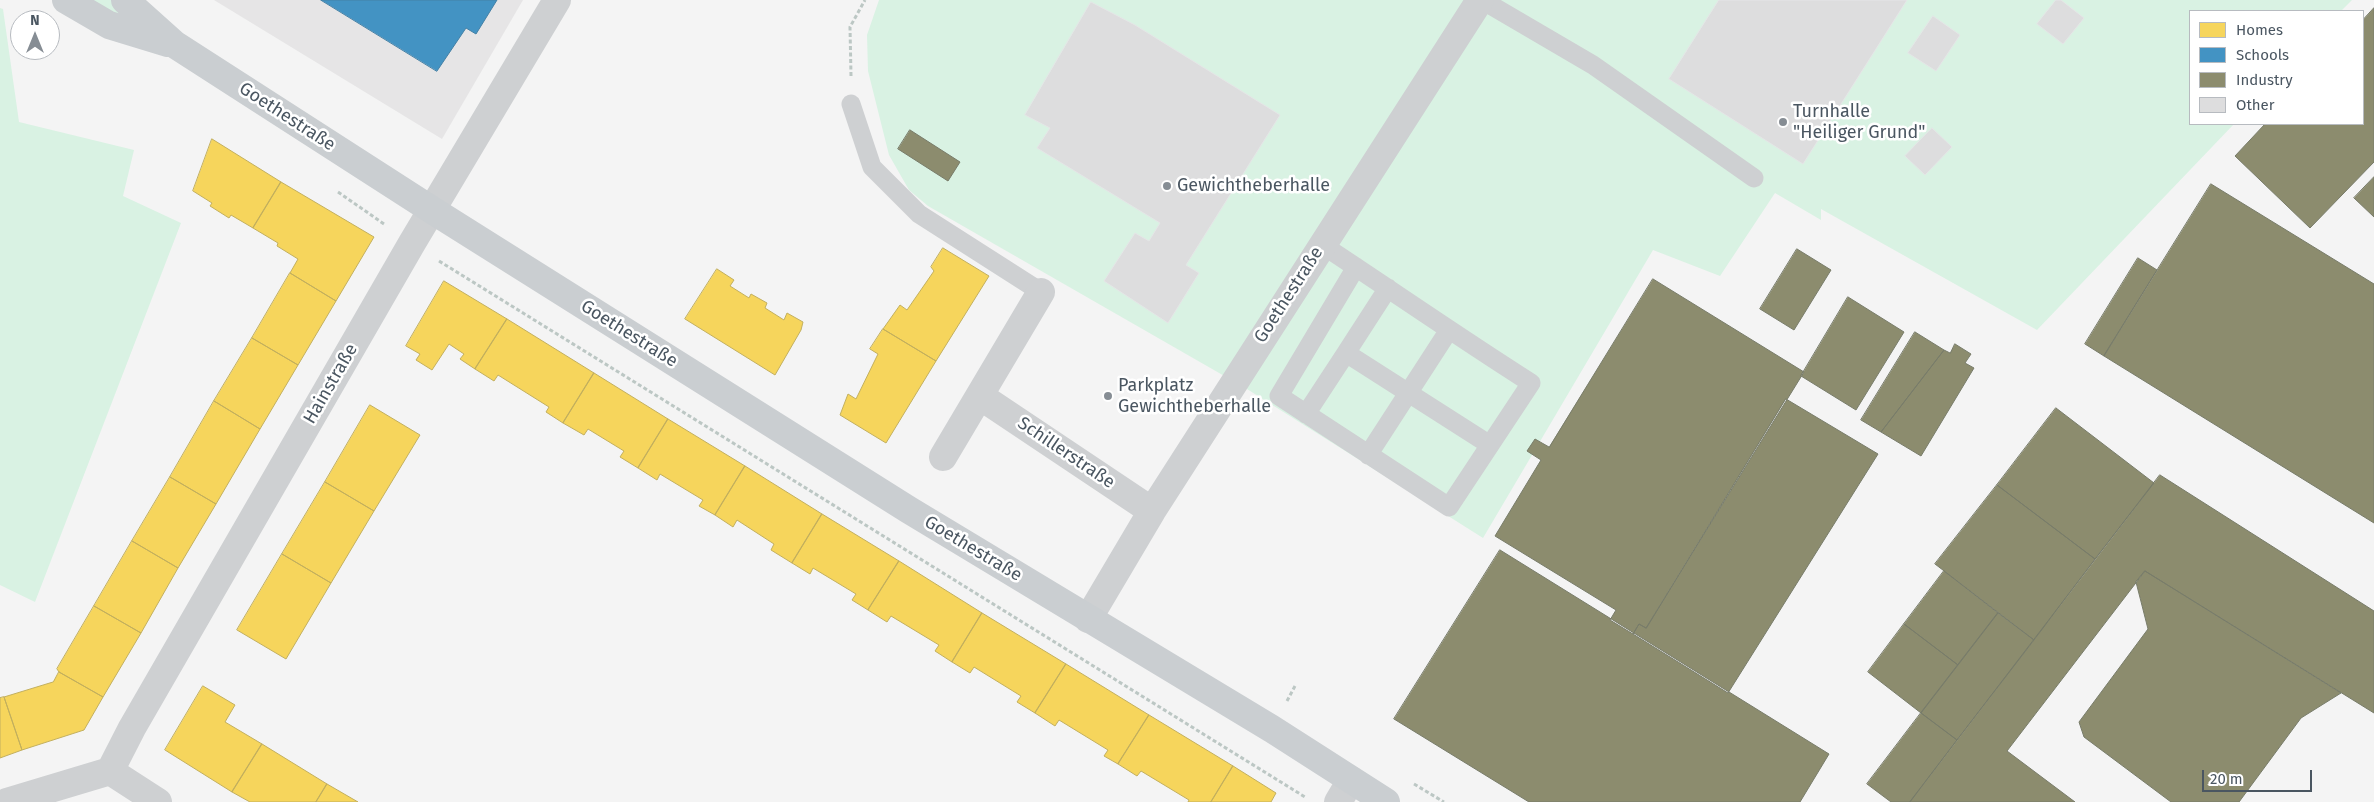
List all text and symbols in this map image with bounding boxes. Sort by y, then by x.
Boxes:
north arrow [10,10,60,60]
legend [2189,10,2364,125]
text: N [30,12,40,29]
text: Homes [2236,21,2283,39]
text: Schools [2236,46,2289,64]
text: Industry [2236,71,2293,89]
street label: Goethestraße [235,78,339,156]
text: Other [2236,96,2275,114]
place label: Turnhalle "Heiliger Grund" [1793,101,1926,144]
marker: Turnhalle "Heiliger Grund" [1777,116,1789,128]
place label: Gewichtheberhalle [1177,175,1330,197]
marker: Gewichtheberhalle [1161,180,1173,192]
street label: Goethestraße [1250,243,1328,347]
street label: Goethestraße [577,296,681,372]
street label: Hainstraße [299,340,363,428]
place label: Parkplatz Gewichtheberhalle [1118,375,1271,418]
marker: Parkplatz Gewichtheberhalle [1102,390,1114,402]
street label: Schillerstraße [1013,413,1119,493]
street label: Goethestraße [920,511,1026,587]
scale bar [2204,760,2314,792]
text: 20 m [2210,770,2243,788]

